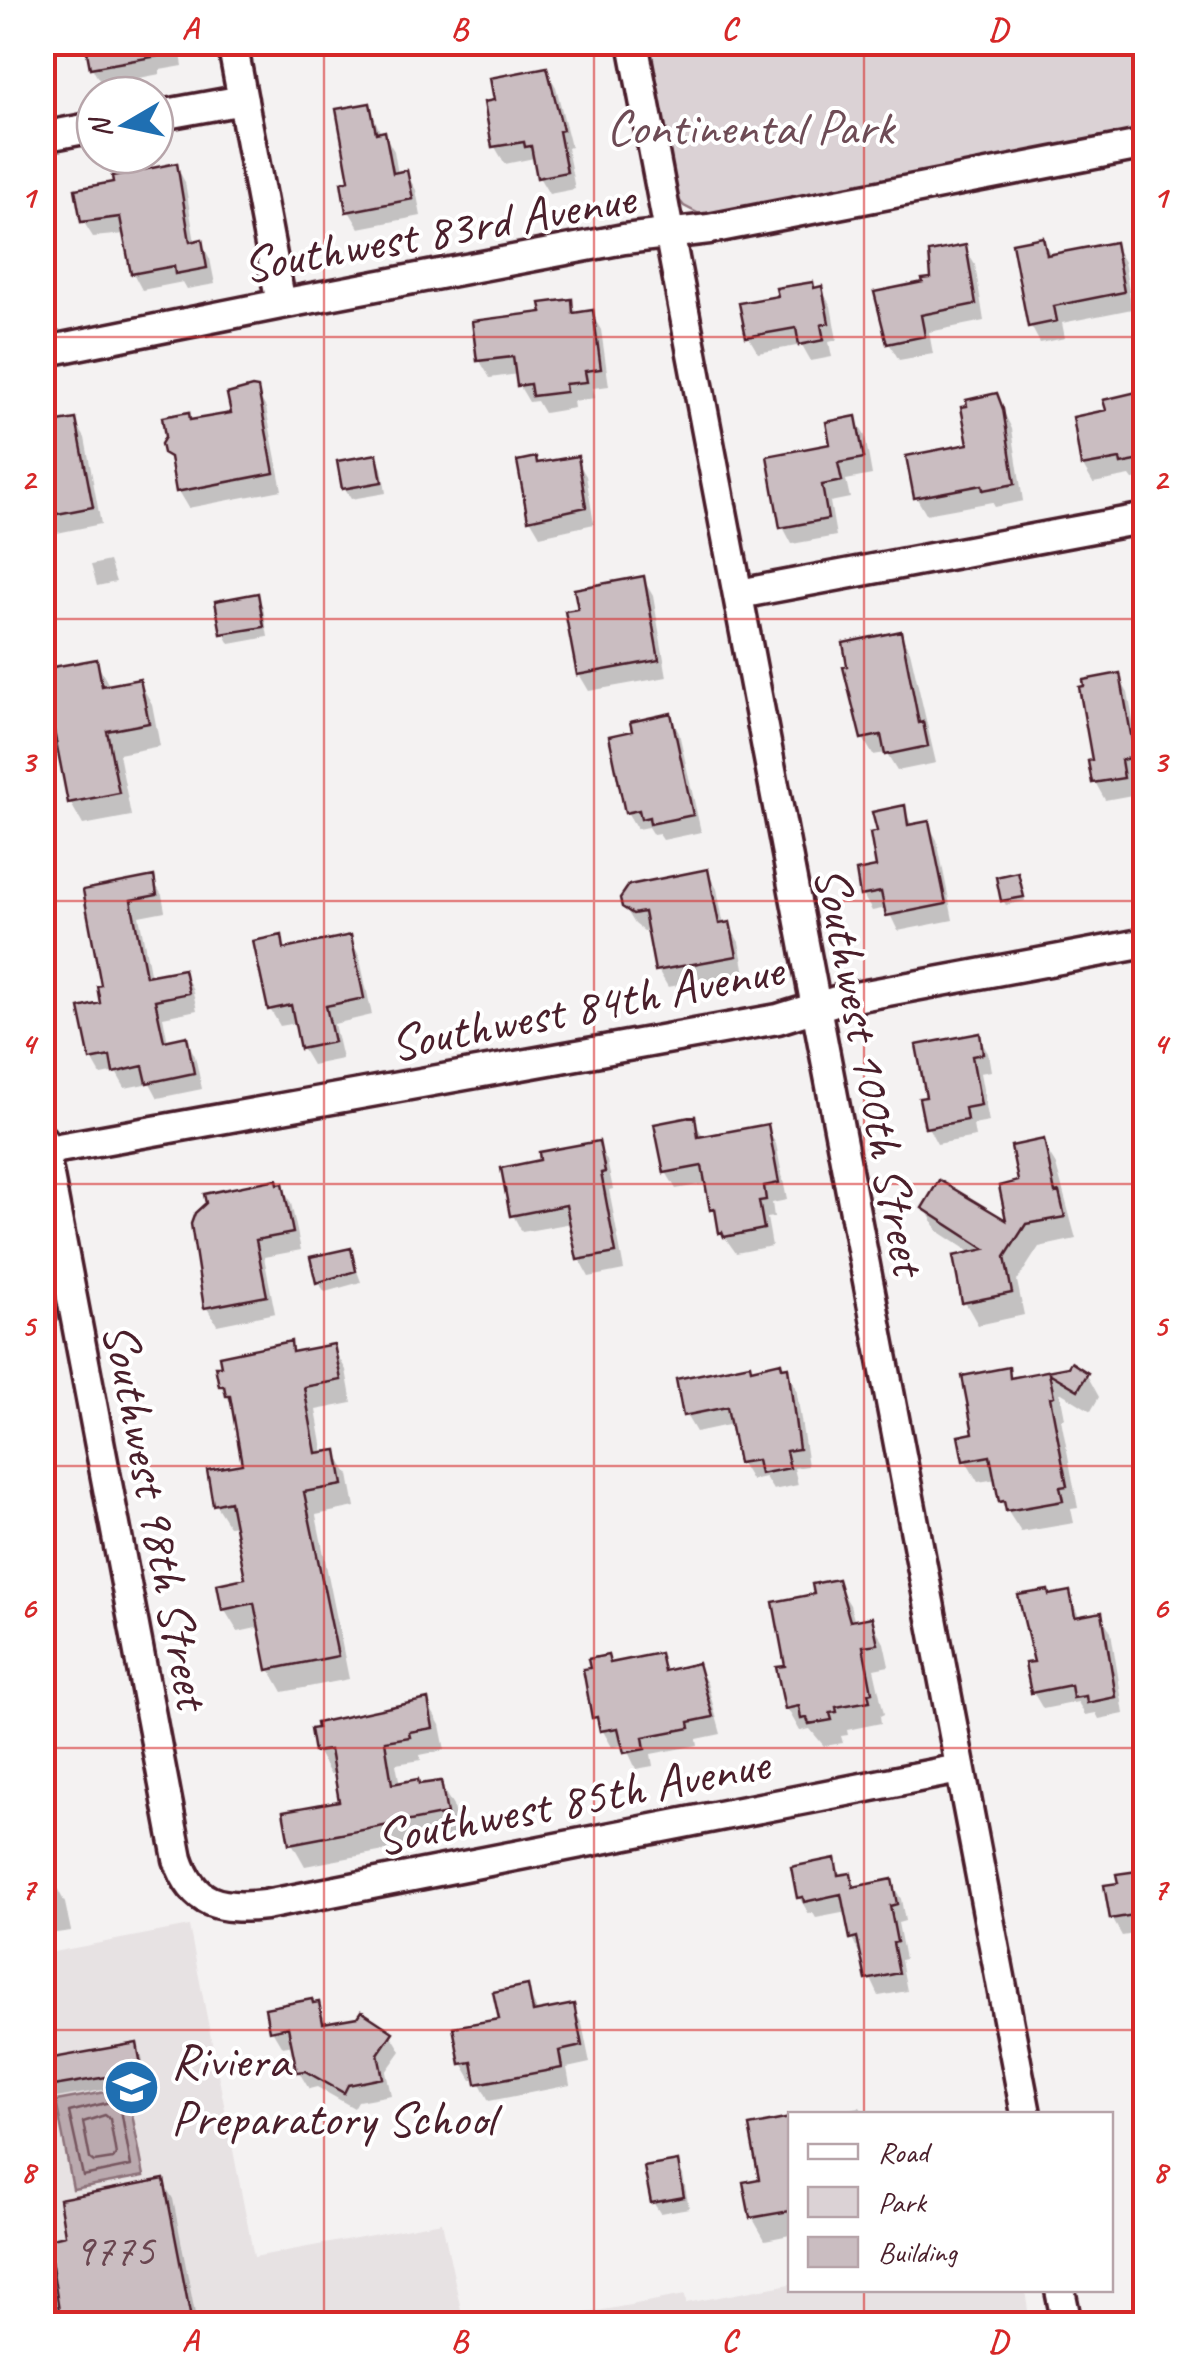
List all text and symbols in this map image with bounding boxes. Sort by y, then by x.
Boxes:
text: A [182,8,201,49]
text: B [451,8,470,49]
text: C [721,8,741,49]
text: D [989,8,1011,49]
north arrow [75,75,175,175]
park label: Continental Park [607,96,896,159]
text: N [81,113,119,140]
street label: Southwest 83rd Avenue [237,166,642,297]
text: 1 [21,176,39,217]
text: 1 [1153,176,1171,217]
text: 2 [21,459,38,500]
text: 2 [1153,459,1170,500]
text: 3 [21,741,38,782]
text: 3 [1153,741,1170,782]
street label: Southwest 100th Street [800,861,942,1284]
street label: Southwest 84th Avenue [385,937,791,1075]
text: 4 [21,1023,39,1064]
text: 4 [1153,1023,1171,1064]
text: 5 [21,1305,38,1346]
text: 5 [1153,1305,1170,1346]
street label: Southwest 98th Street [88,1317,226,1718]
text: 6 [20,1587,37,1628]
text: 6 [1152,1587,1169,1628]
street label: Southwest 85th Avenue [371,1731,777,1869]
text: 7 [21,1869,39,1910]
text: 7 [1153,1869,1171,1910]
place label: Riviera Preparatory School [171,2029,503,2150]
school or university icon: Riviera Preparatory School [102,2058,162,2118]
legend [788,2112,1113,2292]
text: Road [878,2133,932,2171]
text: 8 [21,2151,39,2192]
text: 8 [1153,2151,1171,2192]
text: Park [878,2183,928,2221]
house number: 9775 [73,2222,157,2279]
text: Building [878,2233,958,2271]
text: A [182,2320,201,2361]
text: B [451,2320,470,2361]
text: C [721,2320,741,2361]
text: D [989,2320,1011,2361]

